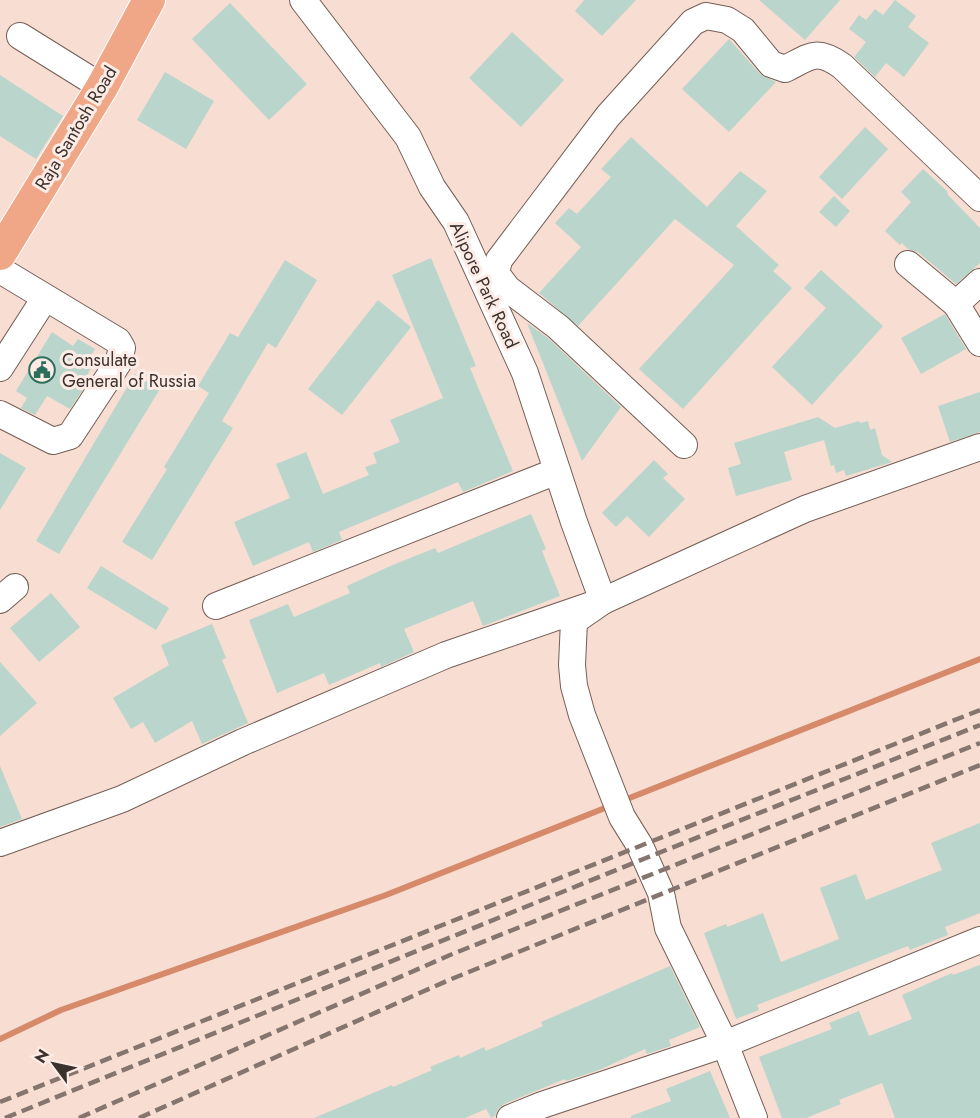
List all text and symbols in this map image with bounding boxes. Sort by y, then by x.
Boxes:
street label: Raja Santosh Road [29,61,123,195]
street label: Alipore Park Road [443,217,525,353]
place label: Consulate General of Russia [62,347,196,394]
public building icon: Consulate General of Russia [27,355,57,385]
north arrow [24,1034,84,1094]
text: N [29,1045,55,1068]

